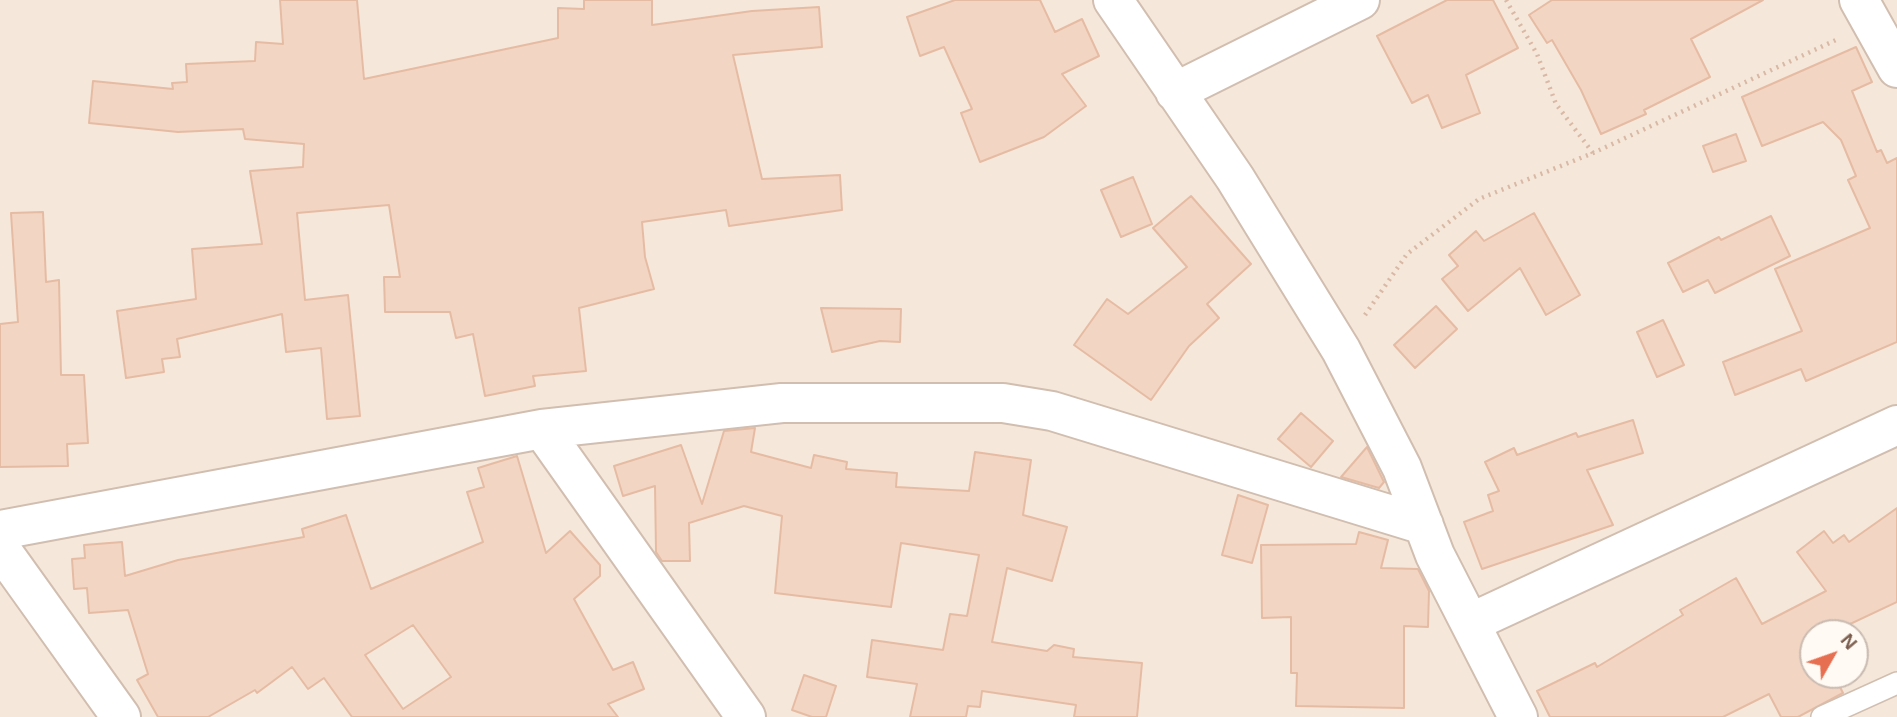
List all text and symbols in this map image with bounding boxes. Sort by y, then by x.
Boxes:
north arrow [1799,619,1869,689]
text: N [1836,629,1861,653]

